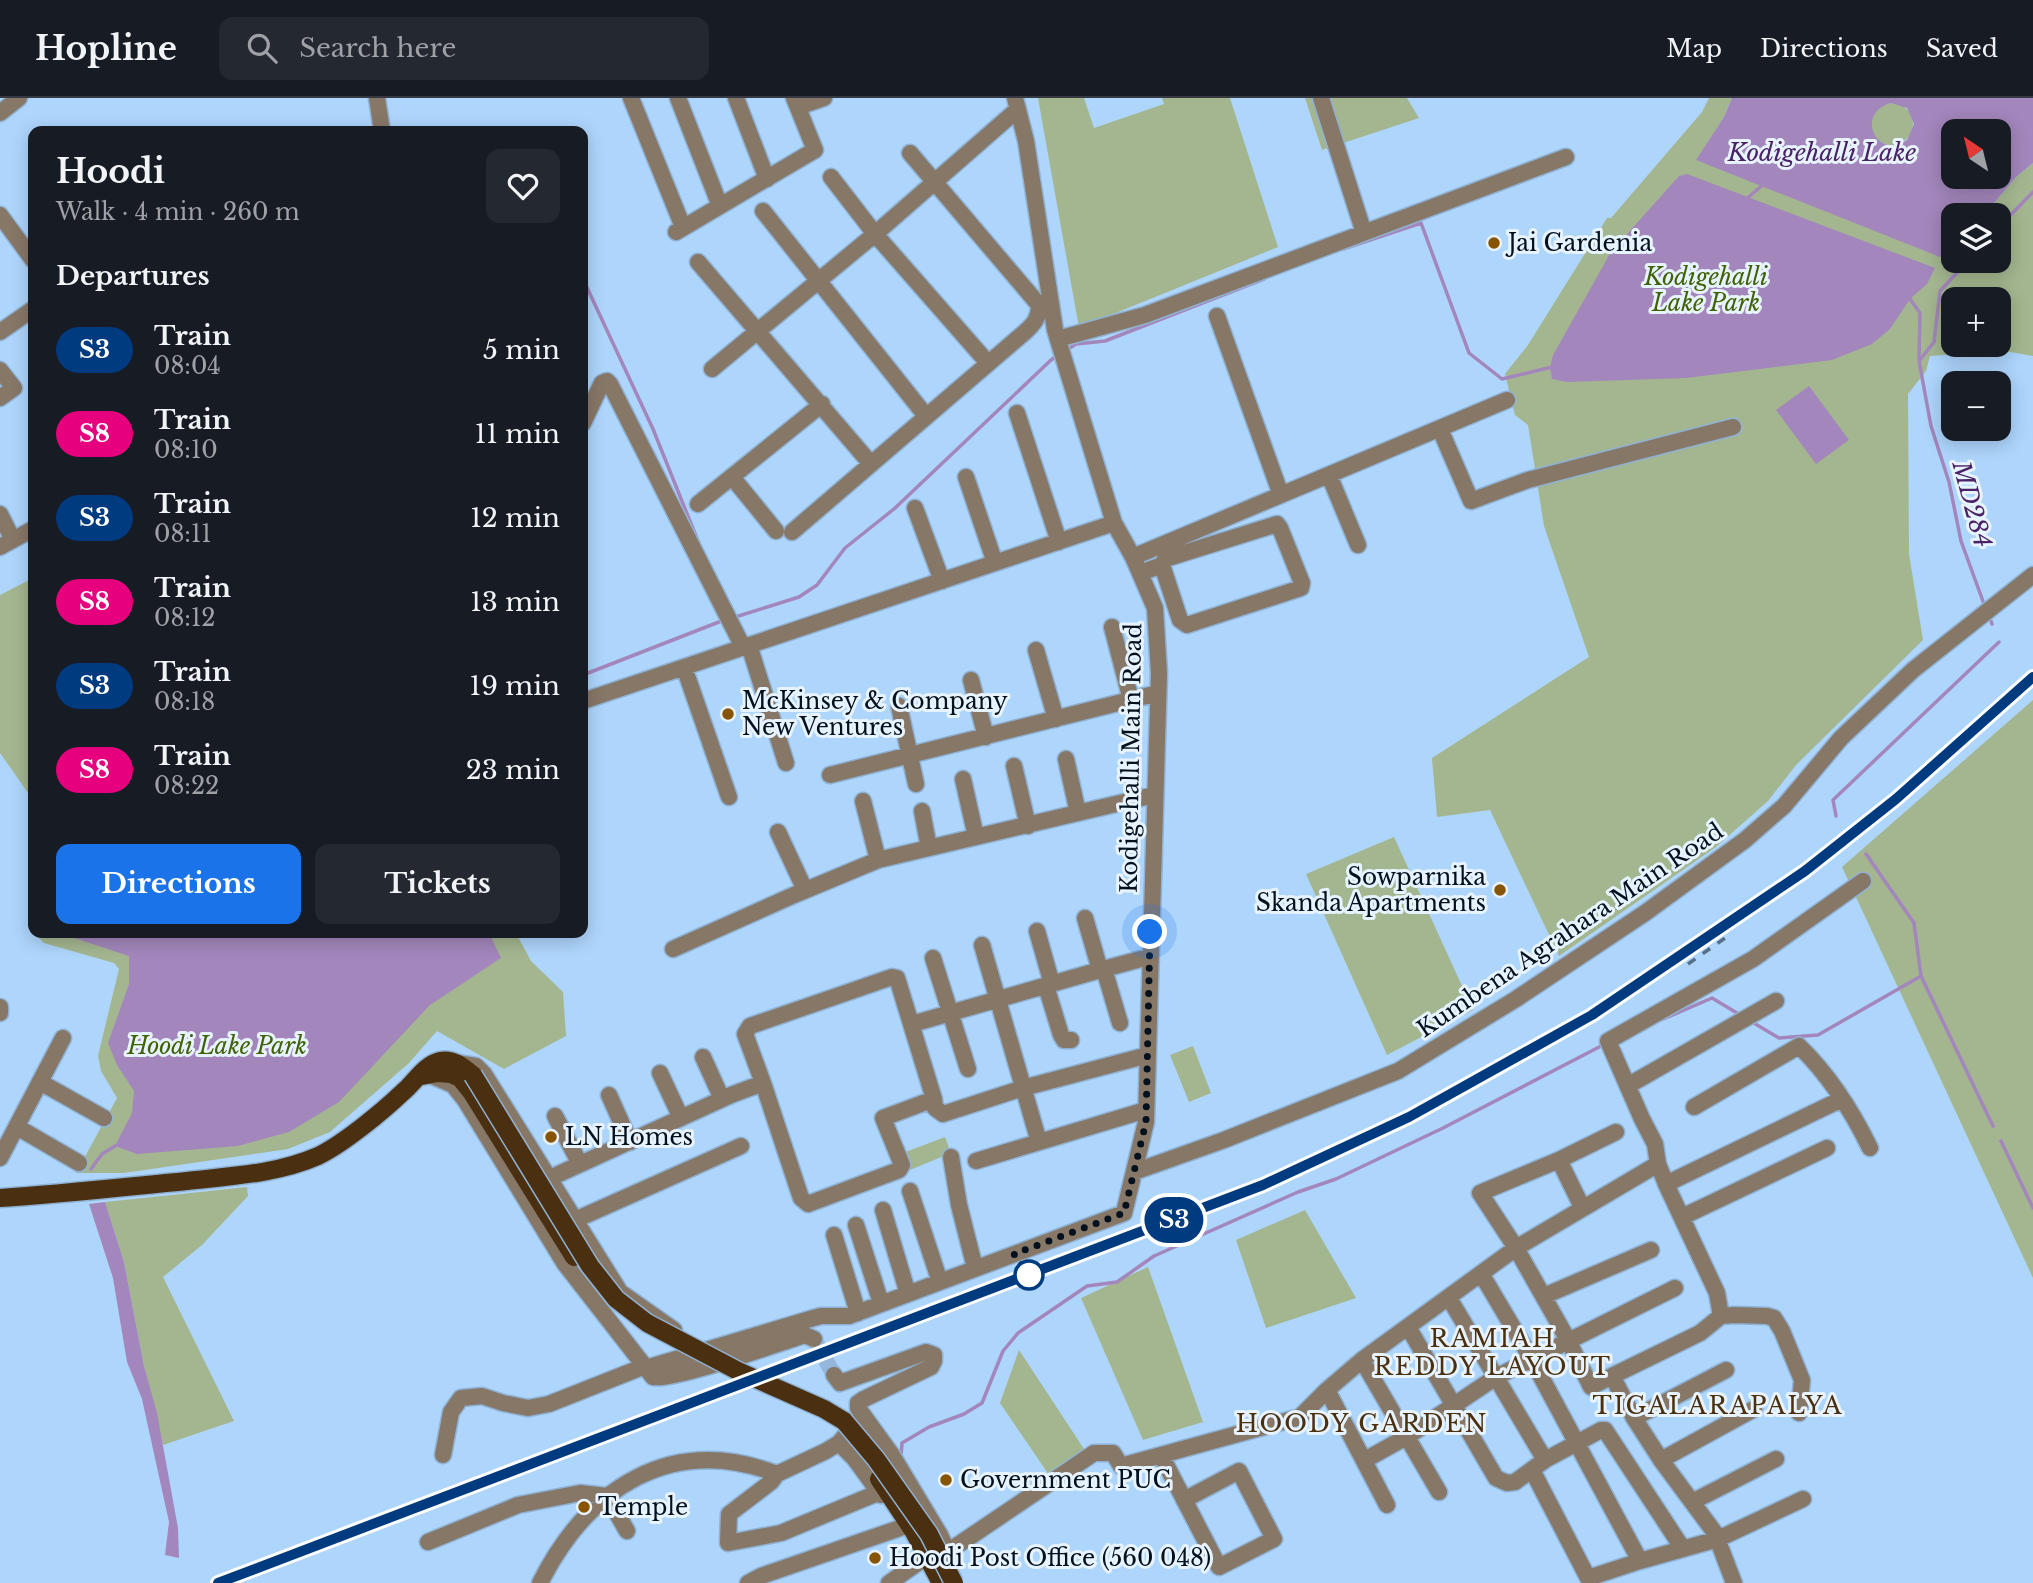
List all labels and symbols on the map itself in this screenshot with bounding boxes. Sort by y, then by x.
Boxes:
north arrow [1941,119,2011,189]
water label: Kodigehalli Lake [1727,138,1916,167]
place label: Jai Gardenia [1505,229,1652,257]
marker: Jai Gardenia [1486,235,1502,251]
park label: Kodigehalli Lake Park [1643,263,1768,317]
water label: MD284 [1946,457,1997,551]
street label: Kodigehalli Main Road [1115,623,1147,893]
place label: McKinsey & Company New Ventures [742,687,1008,741]
marker: McKinsey & Company New Ventures [720,706,736,722]
street label: Kumbena Agrahara Main Road [1412,817,1728,1043]
place label: Sowparnika Skanda Apartments [1256,863,1486,917]
marker: Sowparnika Skanda Apartments [1492,882,1508,898]
your location [1132,914,1167,949]
park label: Hoodi Lake Park [126,1032,307,1060]
place label: LN Homes [565,1123,693,1151]
marker: LN Homes [543,1129,559,1145]
line badge: S3 [1142,1197,1206,1243]
unlabelled marker [1014,1260,1044,1290]
district label: RAMIAH REDDY LAYOUT [1374,1324,1612,1381]
district label: TIGALARAPALYA [1592,1391,1844,1420]
district label: HOODY GARDEN [1236,1409,1488,1438]
place label: Government PUC [960,1466,1171,1494]
marker: Government PUC [938,1472,954,1488]
place label: Temple [598,1493,688,1521]
marker: Temple [576,1499,592,1515]
place label: Hoodi Post Office (560 048) [889,1544,1211,1572]
marker: Hoodi Post Office (560 048) [867,1550,883,1566]

